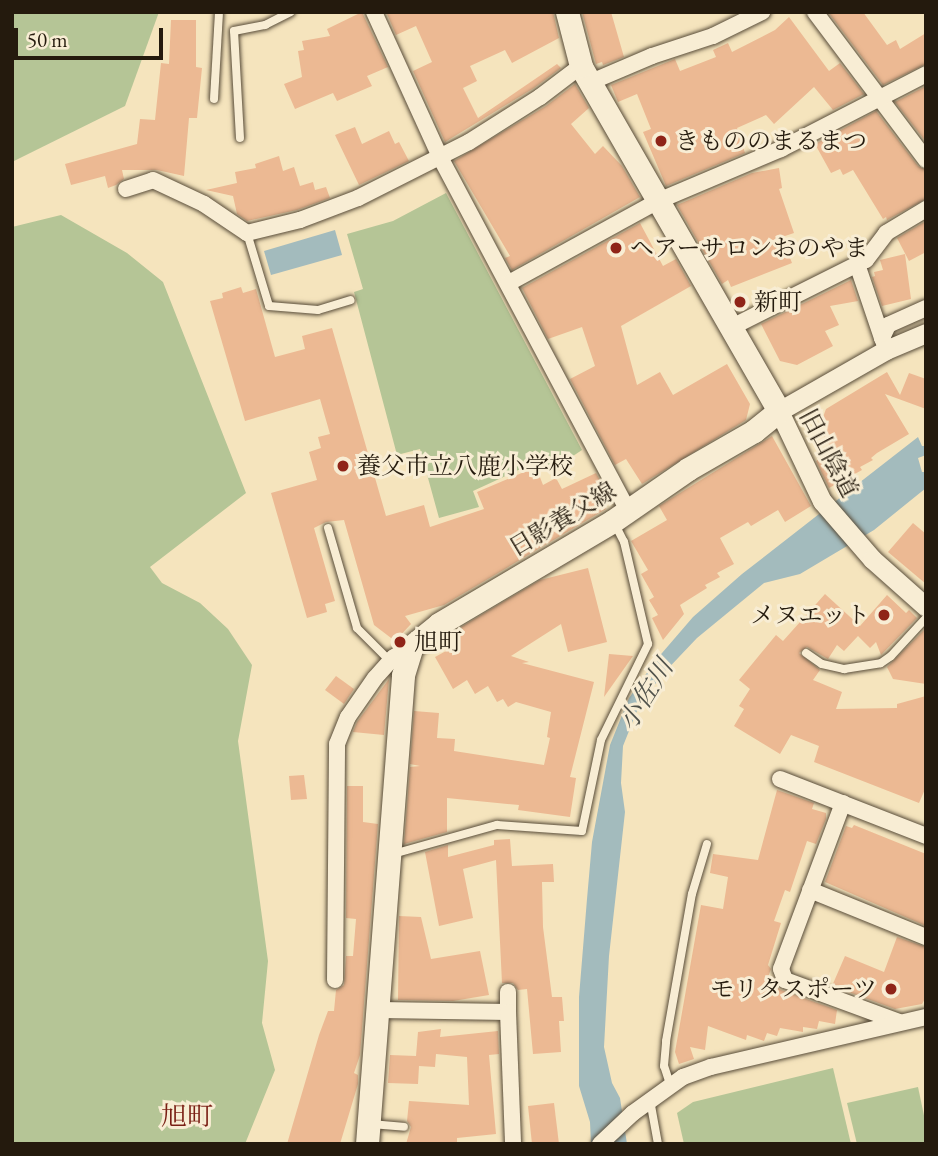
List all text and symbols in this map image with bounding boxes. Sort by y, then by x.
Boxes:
scale bar [18,14,166,58]
text: 50 m [27,26,68,53]
place label: きもののまるまつ [675,127,867,155]
marker: きもののまるまつ [653,133,669,149]
place label: ヘアーサロンおのやま [630,234,869,262]
marker: ヘアーサロンおのやま [608,240,624,256]
place label: 新町 [754,288,802,316]
marker: 新町 [732,294,748,310]
street label: 旧山陰道 [794,404,864,502]
place label: 養父市立八鹿小学校 [357,452,573,480]
marker: 養父市立八鹿小学校 [335,458,351,474]
street label: 日影養父線 [503,476,621,562]
place label: メヌエット [750,601,870,629]
marker: メヌエット [876,607,892,623]
place label: 旭町 [414,628,462,656]
marker: 旭町 [392,634,408,650]
water label: 小佐川 [612,654,680,736]
place label: モリタスポーツ [709,975,877,1003]
marker: モリタスポーツ [883,981,899,997]
district label: 旭町 [161,1101,213,1133]

